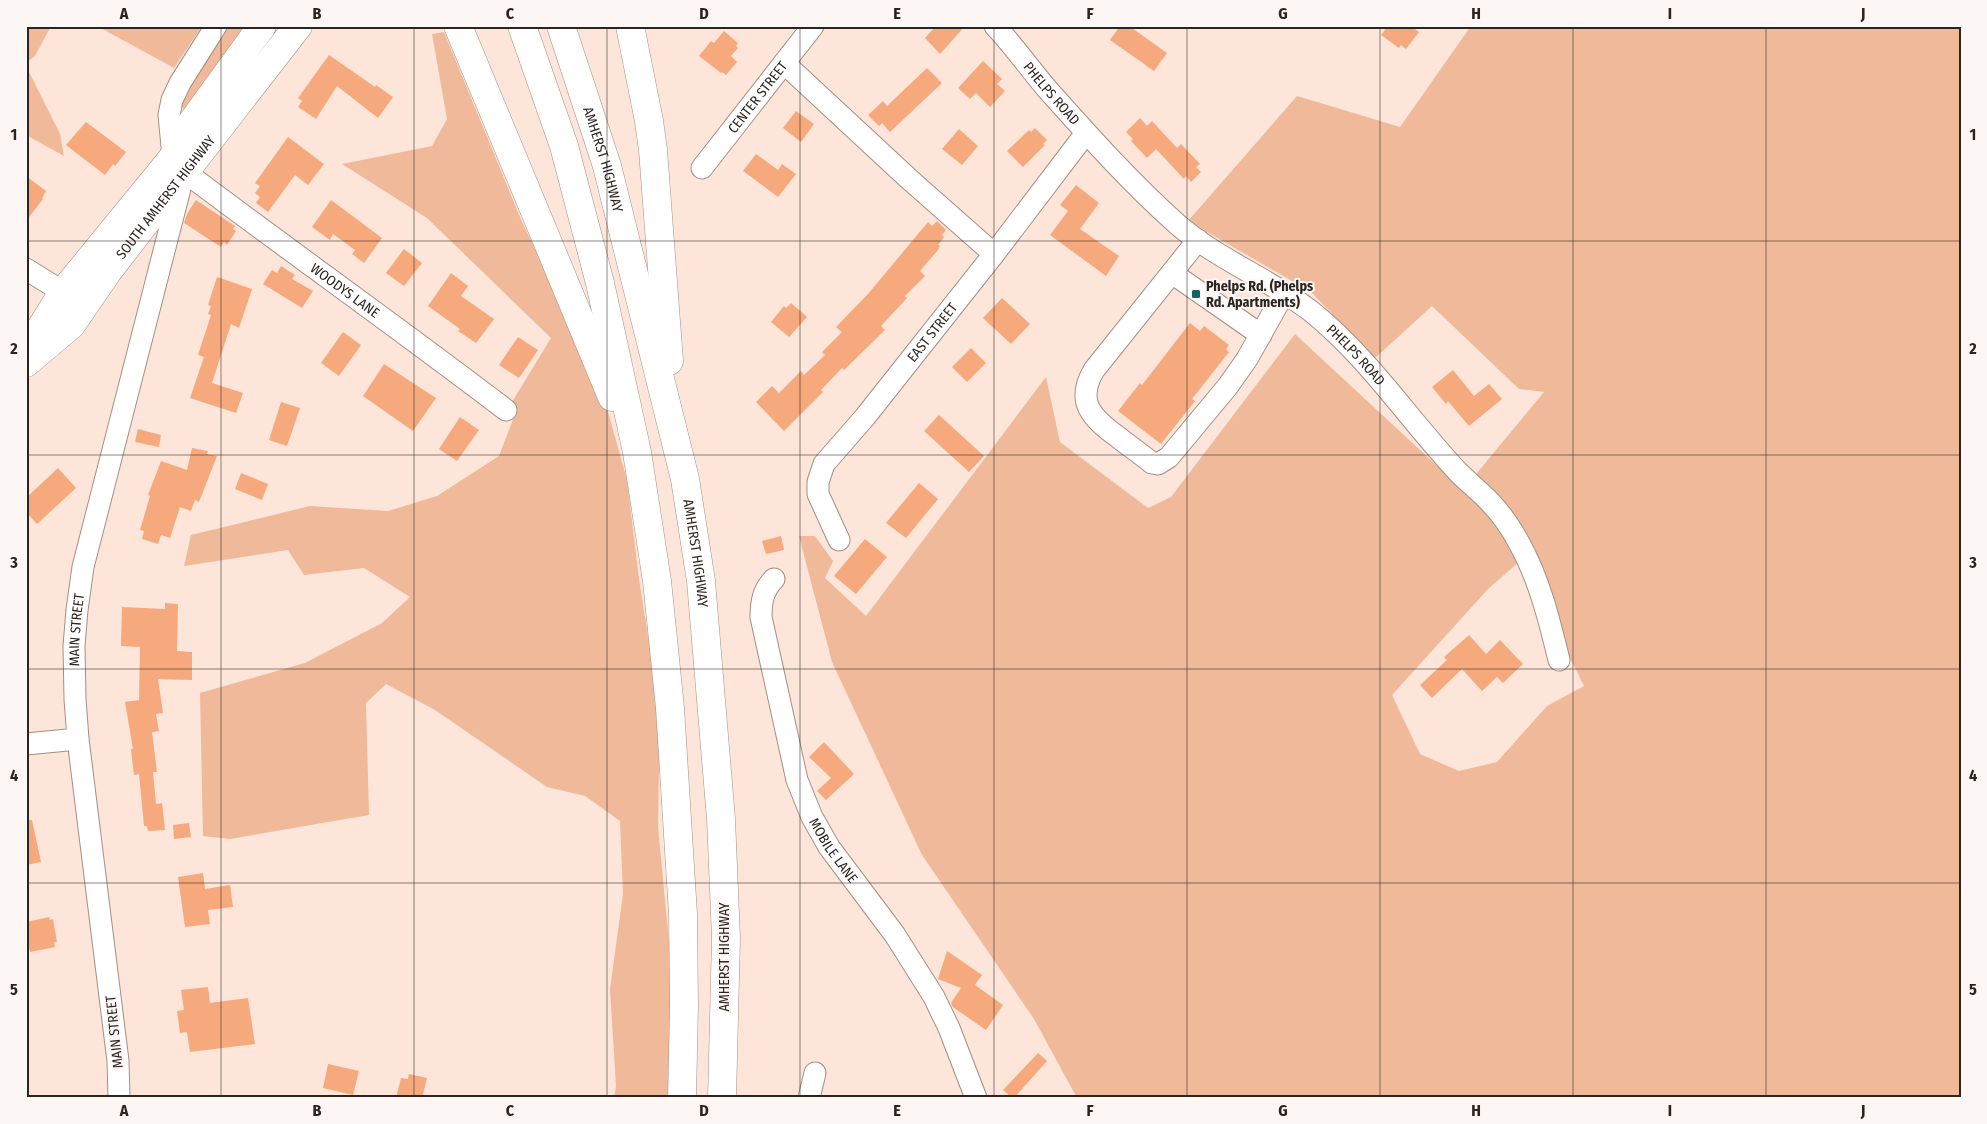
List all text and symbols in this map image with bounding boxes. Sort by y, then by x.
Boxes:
text: A [119,4,129,23]
text: B [313,4,322,23]
text: C [506,4,515,23]
text: D [699,4,709,23]
text: E [893,4,901,23]
text: F [1086,4,1094,23]
text: G [1278,4,1288,23]
text: H [1471,4,1481,23]
text: I [1668,4,1672,23]
text: J [1860,4,1865,23]
street label: CENTER STREET [724,58,792,137]
street label: PHELPS ROAD [1020,59,1083,128]
street label: AMHERST HIGHWAY [579,105,626,214]
text: 1 [11,125,17,144]
text: 1 [1970,125,1976,144]
street label: SOUTH AMHERST HIGHWAY [113,132,219,262]
street label: WOODYS LANE [307,260,383,322]
place label: Phelps Rd. (Phelps Rd. Apartments) [1206,278,1313,311]
marker: Phelps Rd. (Phelps Rd. Apartments) [1190,288,1202,300]
street label: EAST STREET [904,299,961,366]
street label: PHELPS ROAD [1323,321,1388,389]
text: 2 [9,339,18,358]
text: 2 [1968,339,1977,358]
street label: AMHERST HIGHWAY [679,498,711,608]
text: 3 [9,553,18,572]
text: 3 [1968,553,1977,572]
street label: MAIN STREET [66,592,88,666]
text: 4 [10,766,18,785]
text: 4 [1969,766,1977,785]
street label: MOBILE LANE [805,815,861,887]
street label: AMHERST HIGHWAY [716,902,733,1012]
text: 5 [10,980,18,999]
text: 5 [1969,980,1977,999]
street label: MAIN STREET [102,994,127,1069]
text: A [119,1101,129,1120]
text: B [313,1101,322,1120]
text: C [506,1101,515,1120]
text: D [699,1101,709,1120]
text: E [893,1101,901,1120]
text: F [1086,1101,1094,1120]
text: G [1278,1101,1288,1120]
text: H [1471,1101,1481,1120]
text: I [1668,1101,1672,1120]
text: J [1860,1101,1865,1120]

